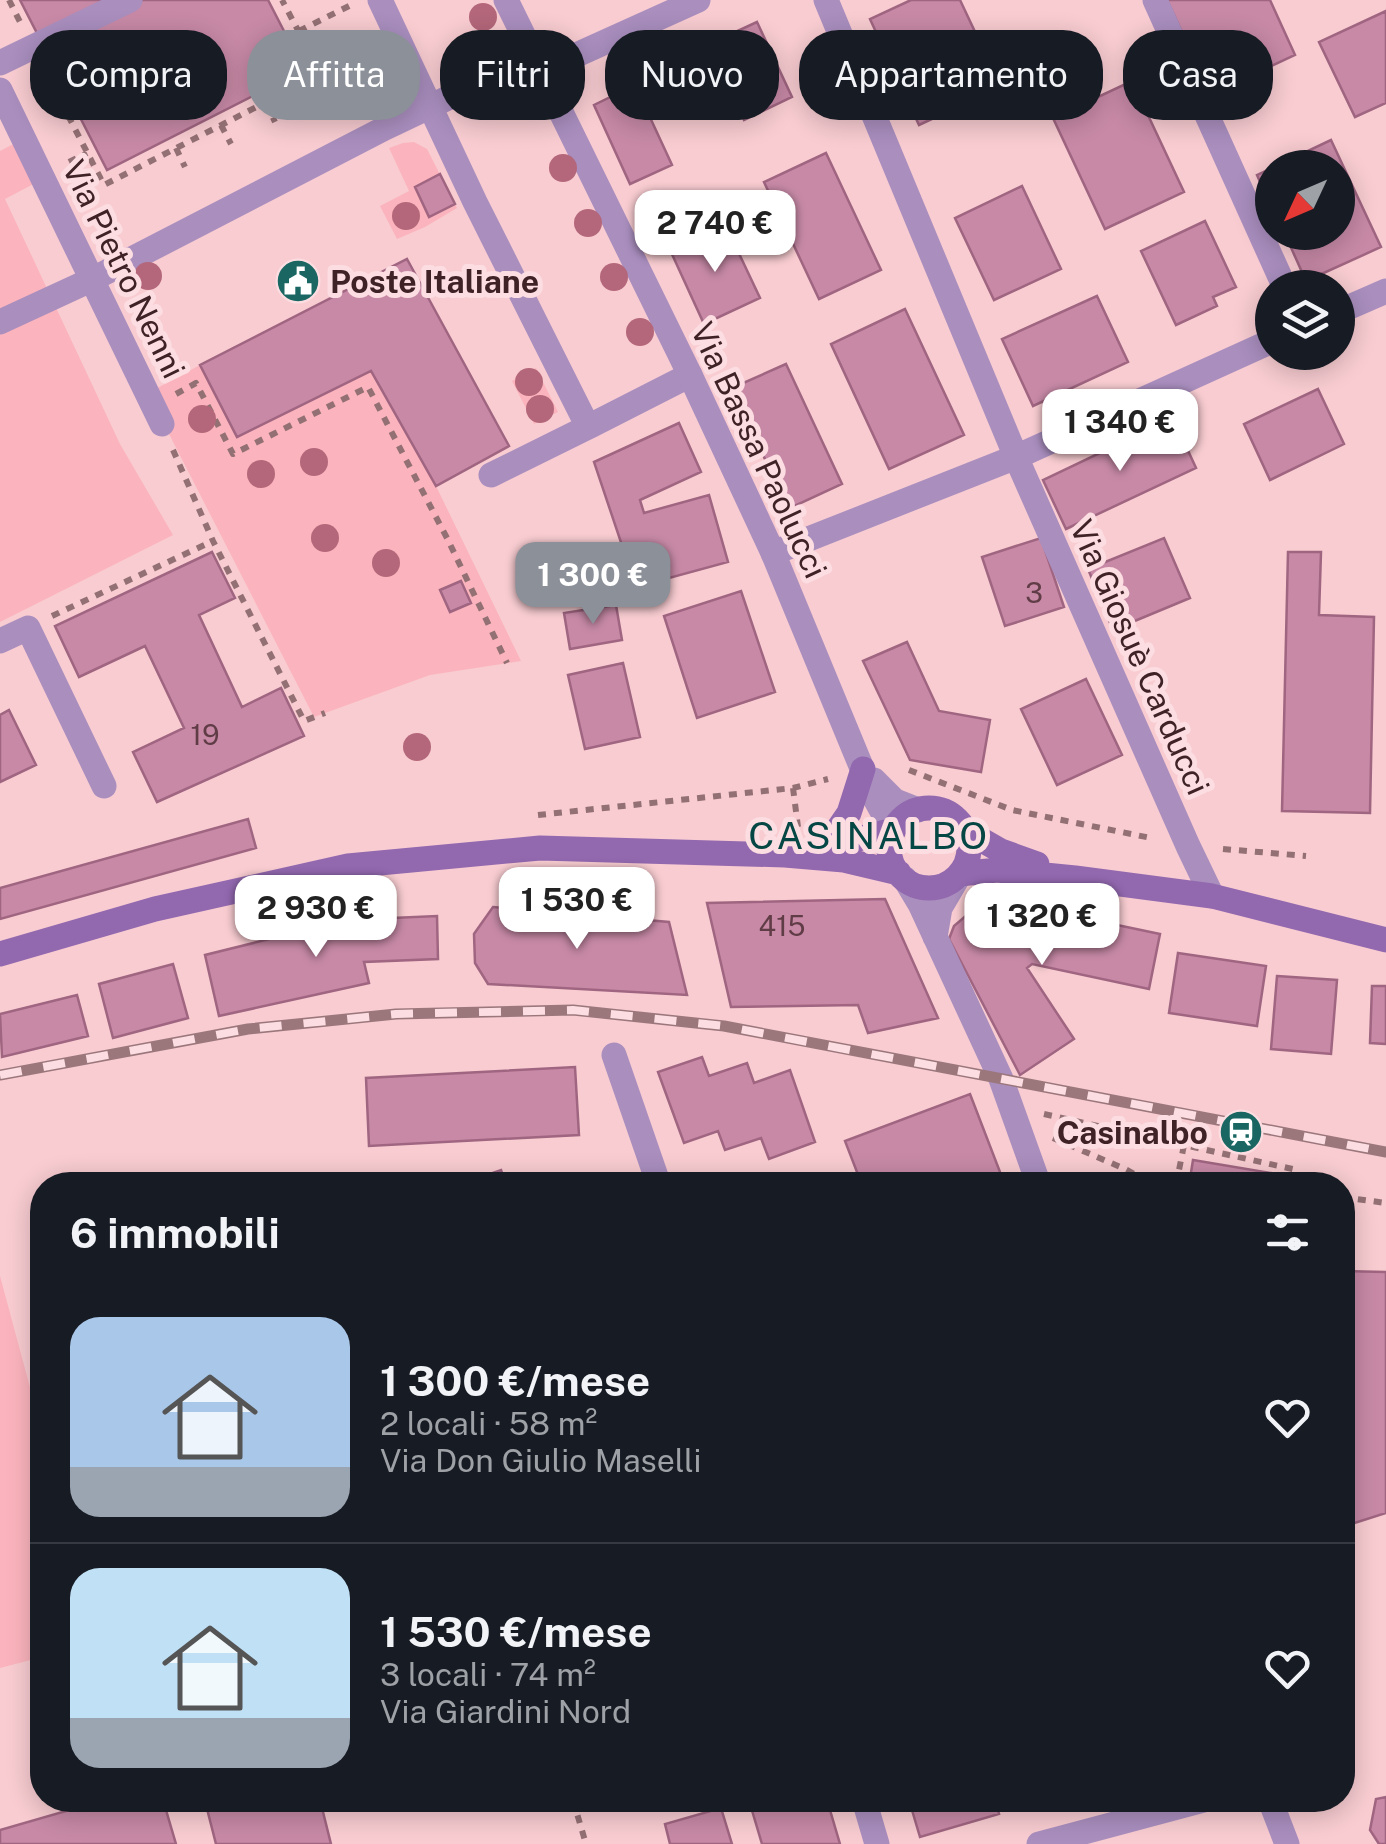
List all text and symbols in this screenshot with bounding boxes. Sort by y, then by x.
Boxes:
chip: Compra [30,30,227,120]
chip: Affitta [247,30,420,120]
chip: Filtri [440,30,585,120]
chip: Nuovo [605,30,779,120]
chip: Appartamento [799,30,1103,120]
chip: Casa [1123,30,1273,120]
north arrow [1255,150,1355,250]
map controls [1255,150,1355,370]
street label: Via Pietro Nenni [55,154,193,384]
pin: 2 740 € [623,190,807,275]
text: 2 740 € [657,204,773,241]
public building icon: Poste Italiane [275,258,321,304]
place label: Poste Italiane [330,263,539,300]
button: layers [1255,270,1355,370]
street label: Via Bassa Paolucci [684,316,834,584]
pin: 1 340 € [1028,389,1212,474]
text: 1 340 € [1064,403,1176,440]
street label: Via Giosuè Carducci [1063,514,1217,800]
pin: 1 300 € [501,542,685,627]
text: 1 300 € [537,556,649,593]
house number: 3 [1025,576,1043,609]
house number: 19 [191,718,219,751]
district label: CASINALBO [748,813,990,858]
pin: 1 530 € [485,867,669,952]
pin: 2 930 € [224,875,408,960]
text: 1 530 € [521,881,633,918]
pin: 1 320 € [950,883,1134,968]
text: 2 930 € [257,889,375,926]
text: 1 320 € [986,897,1098,934]
house number: 415 [759,909,805,942]
station icon: Casinalbo [1218,1109,1264,1155]
place label: Casinalbo [1057,1114,1208,1151]
icon: filters [1260,1205,1315,1260]
text: 6 immobili [70,1208,280,1257]
text: 1 300 €/mese [380,1356,650,1405]
icon: home [150,1357,270,1477]
icon: heart [1260,1390,1315,1445]
text: 2 locali · 58 m² [380,1405,597,1442]
text: Via Don Giulio Maselli [380,1442,701,1479]
text: 1 530 €/mese [380,1607,652,1656]
icon: home [150,1608,270,1728]
icon: heart [1260,1641,1315,1696]
text: 3 locali · 74 m² [380,1656,596,1693]
text: Via Giardini Nord [380,1693,631,1730]

